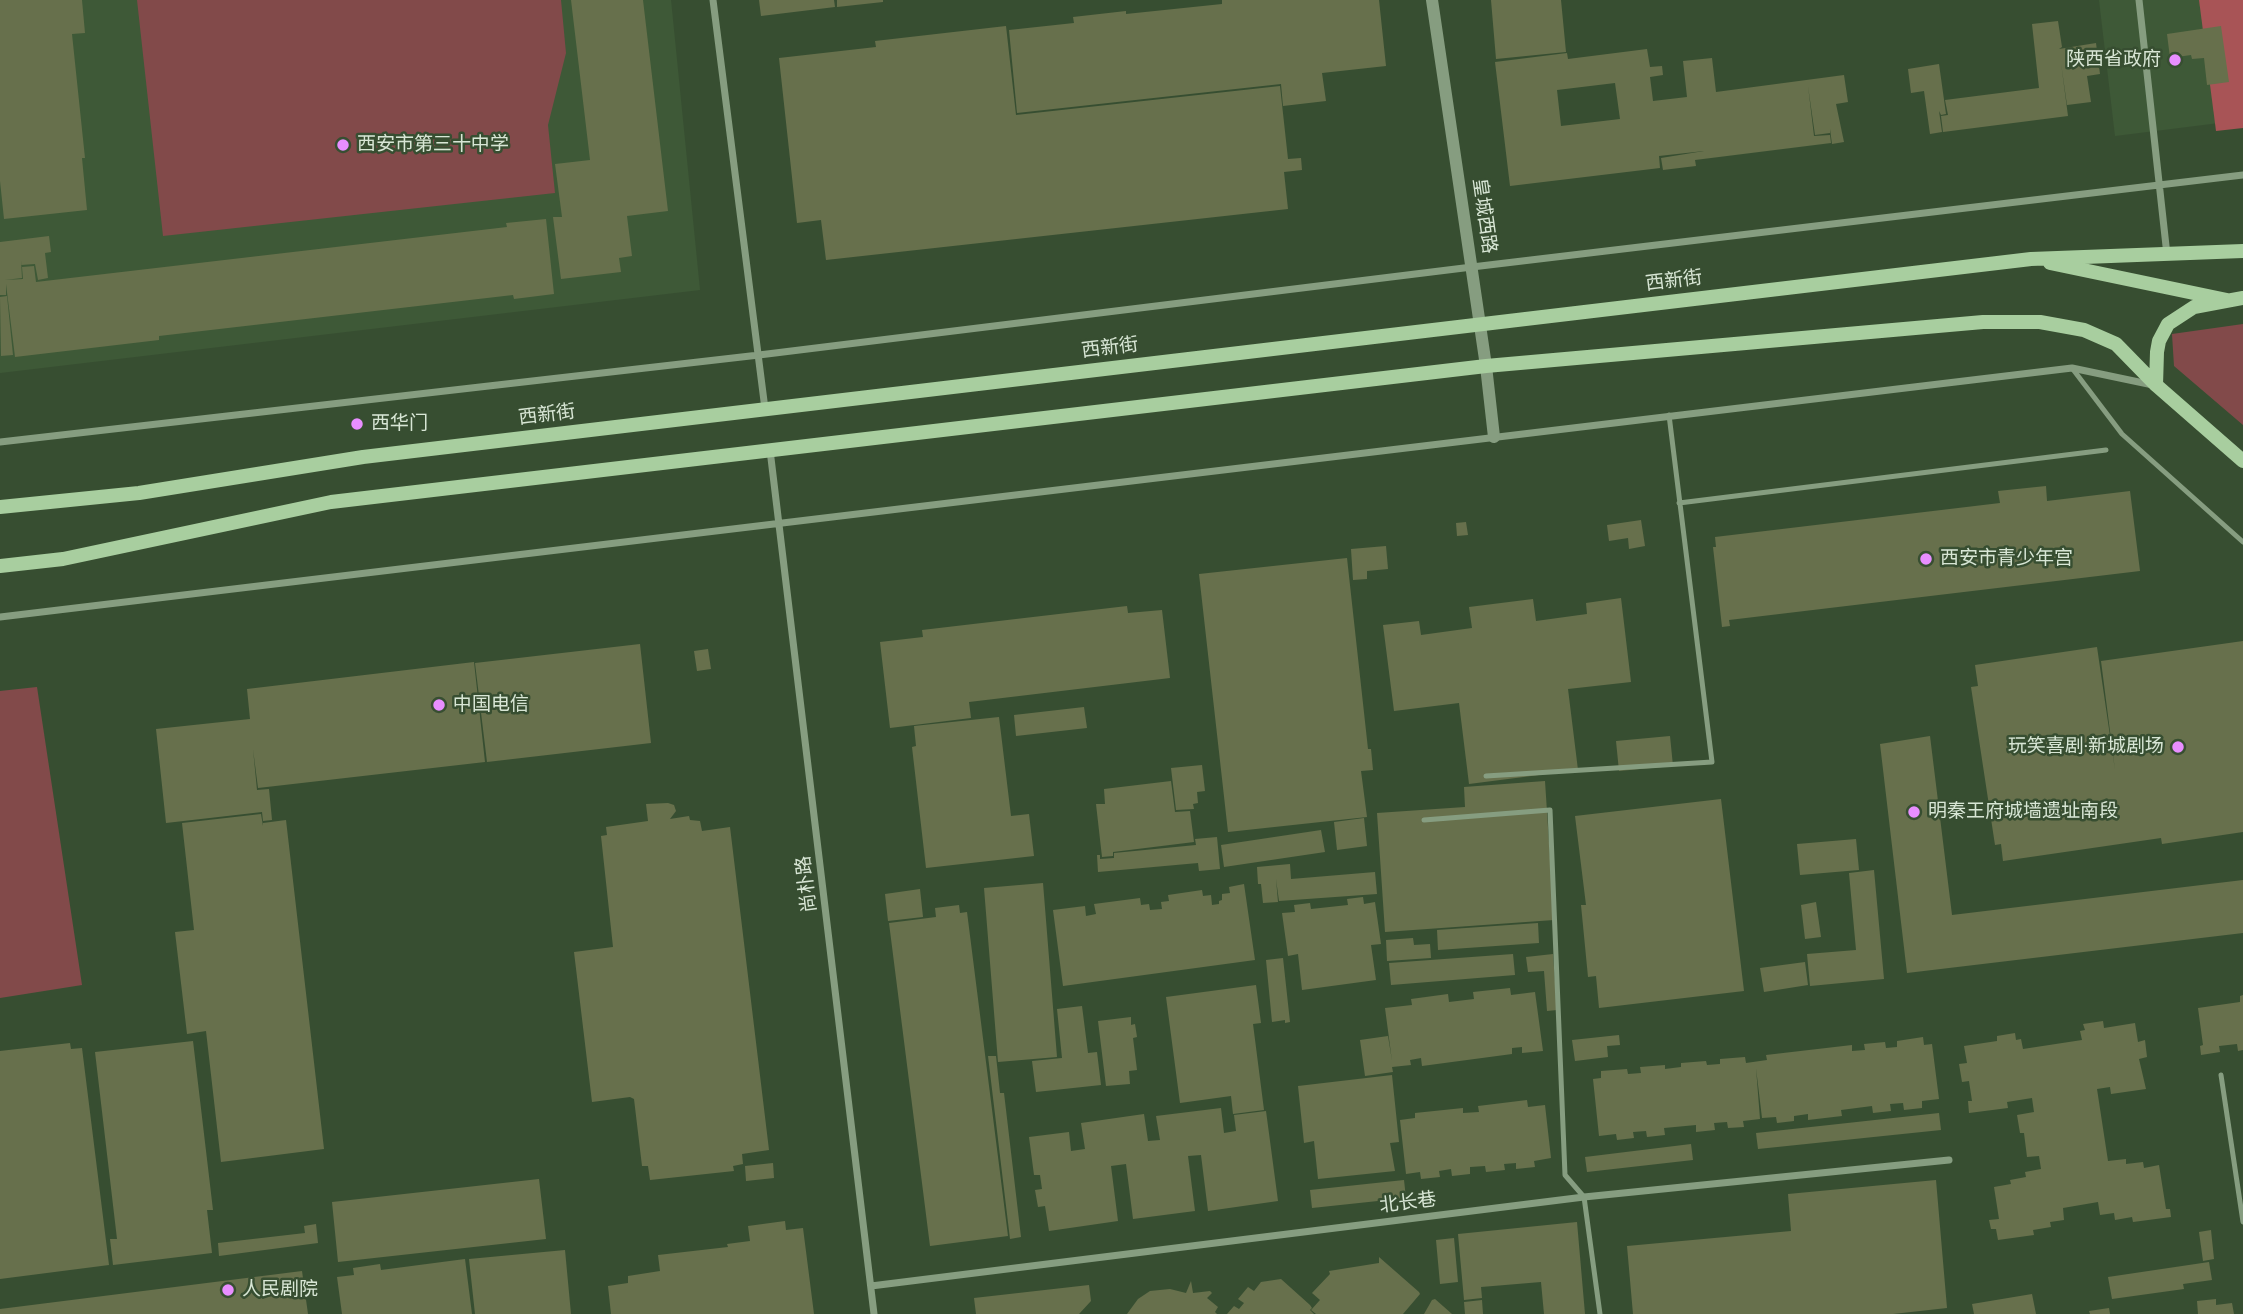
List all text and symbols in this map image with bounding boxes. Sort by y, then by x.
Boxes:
place label: 陕西省政府 [2066,49,2161,71]
marker: 陕西省政府 [2167,52,2183,68]
place label: 西安市第三十中学 [357,134,509,156]
marker: 西安市第三十中学 [335,137,351,153]
street label: 皇城西路 [1467,177,1501,255]
street label: 西新街 [1644,266,1704,296]
street label: 西新街 [1080,333,1140,363]
street label: 西新街 [517,400,577,430]
place label: 西华门 [371,413,428,435]
marker: 西华门 [349,416,365,432]
place label: 西安市青少年宫 [1940,548,2073,570]
marker: 西安市青少年宫 [1918,551,1934,567]
place label: 中国电信 [453,694,529,716]
marker: 中国电信 [431,697,447,713]
place label: 玩笑喜剧·新城剧场 [2008,736,2164,758]
marker: 玩笑喜剧·新城剧场 [2170,739,2186,755]
place label: 明秦王府城墙遗址南段 [1928,801,2118,823]
marker: 明秦王府城墙遗址南段 [1906,804,1922,820]
street label: 尚朴路 [792,854,822,914]
street label: 北长巷 [1378,1188,1438,1218]
place label: 人民剧院 [242,1279,318,1301]
marker: 人民剧院 [220,1282,236,1298]

